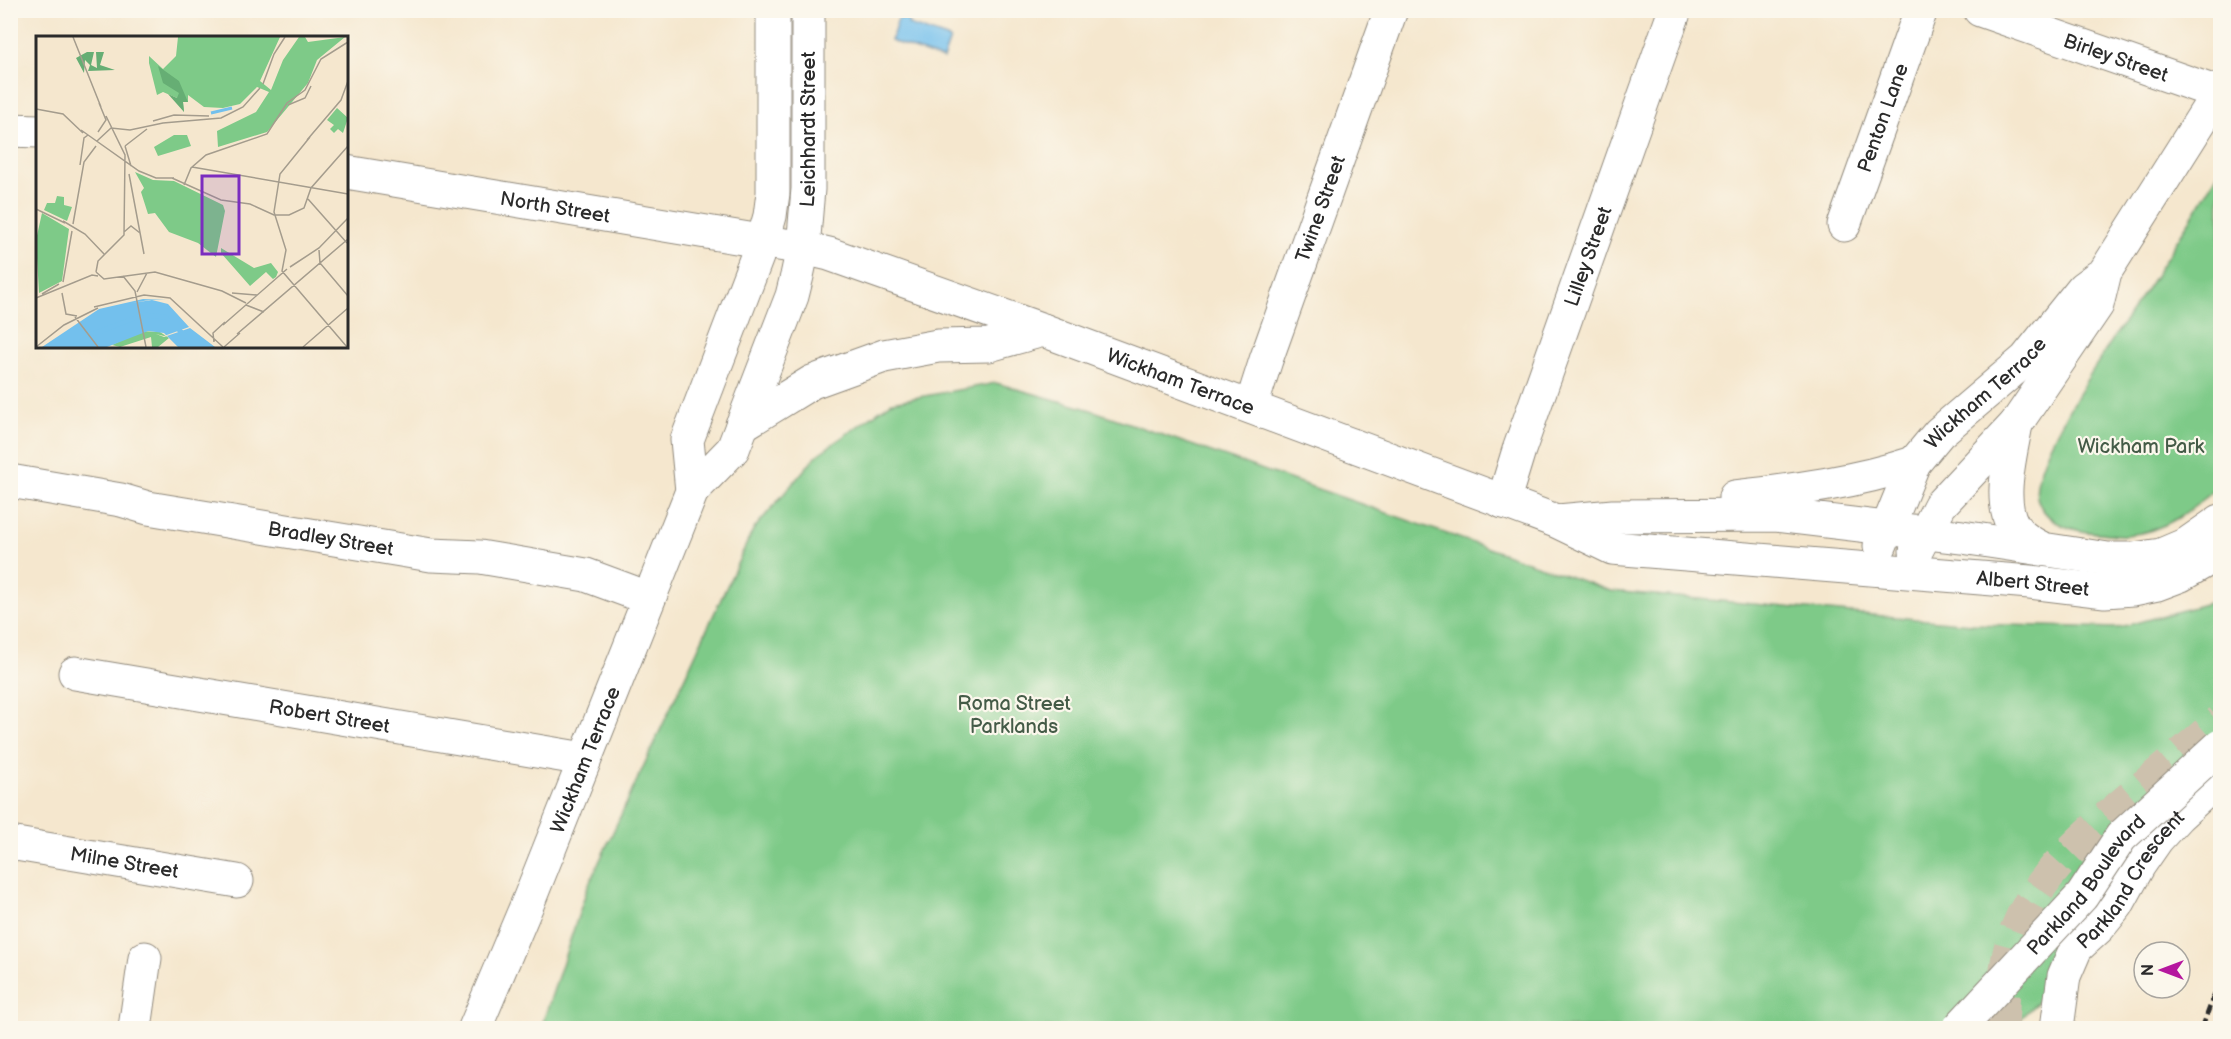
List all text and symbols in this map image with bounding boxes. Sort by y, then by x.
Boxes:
street label: Birley Street [2060,29,2171,88]
inset map [36,36,348,348]
street label: Leichhardt Street [795,51,821,208]
street label: Penton Lane [1853,60,1914,176]
street label: Twine Street [1291,153,1351,266]
street label: North Street [498,187,612,229]
street label: Lilley Street [1560,203,1617,310]
street label: Wickham Terrace [1920,333,2052,454]
street label: Wickham Terrace [1103,344,1258,421]
park label: Wickham Park [2078,435,2205,459]
street label: Bradley Street [266,517,395,562]
street label: Albert Street [1975,567,2091,602]
street label: Wickham Terrace [546,683,626,837]
park label: Roma Street Parklands [957,692,1071,739]
street label: Robert Street [267,695,392,739]
street label: Parkland Crescent [2072,806,2189,954]
street label: Parkland Boulevard [2022,810,2151,960]
street label: Milne Street [68,842,180,884]
north arrow [2132,940,2192,1000]
text: N [2139,964,2158,976]

